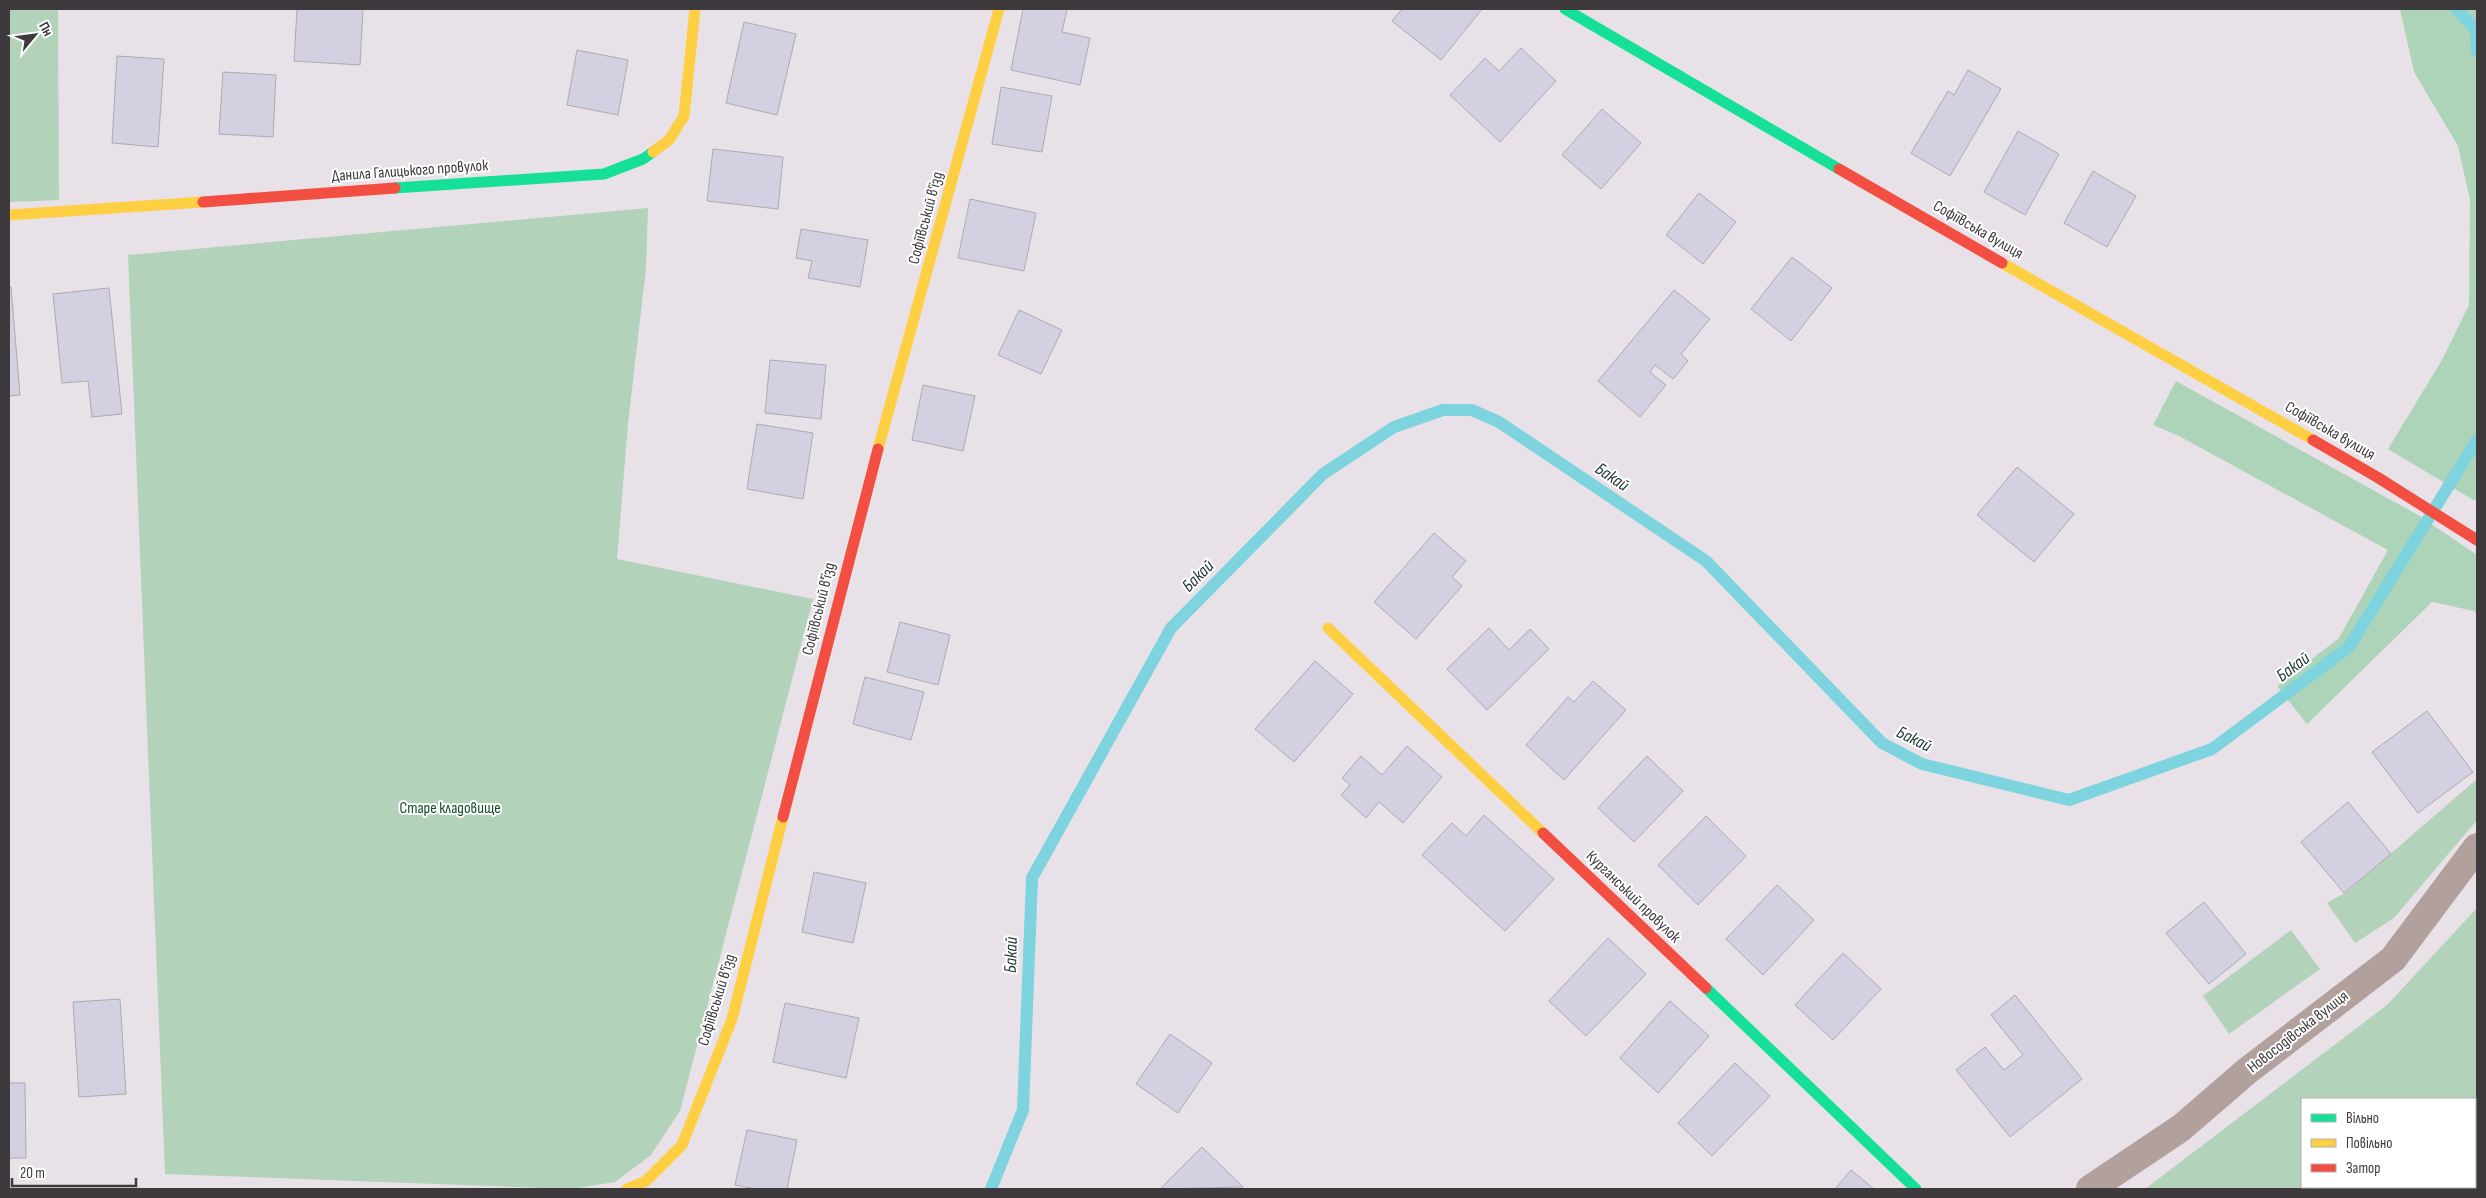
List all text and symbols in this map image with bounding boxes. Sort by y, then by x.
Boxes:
north arrow [10,10,60,60]
text: Пн [35,19,57,39]
street label: Данила Галицького провулок [331,156,490,186]
street label: Софіївський в'їзд [905,170,947,266]
street label: Софіївська вулиця [1930,197,2026,263]
street label: Софіївська вулиця [2282,398,2378,464]
water label: Бакай [1591,458,1633,496]
water label: Бакай [1178,555,1219,596]
street label: Софіївський в'їзд [798,561,840,657]
water label: Бакай [2272,647,2314,686]
water label: Бакай [1893,722,1935,757]
park label: Старе кладовище [399,799,501,818]
street label: Курганський провулок [1582,847,1685,948]
water label: Бакай [1000,936,1022,973]
street label: Софіївський в'їзд [694,952,740,1048]
street label: Новосодівська вулиця [2244,987,2352,1077]
legend [2301,1098,2476,1188]
text: Вільно [2346,1109,2379,1128]
text: Повільно [2346,1134,2392,1153]
scale bar [12,1156,136,1188]
text: Затор [2346,1159,2380,1178]
text: 20 m [20,1164,45,1183]

